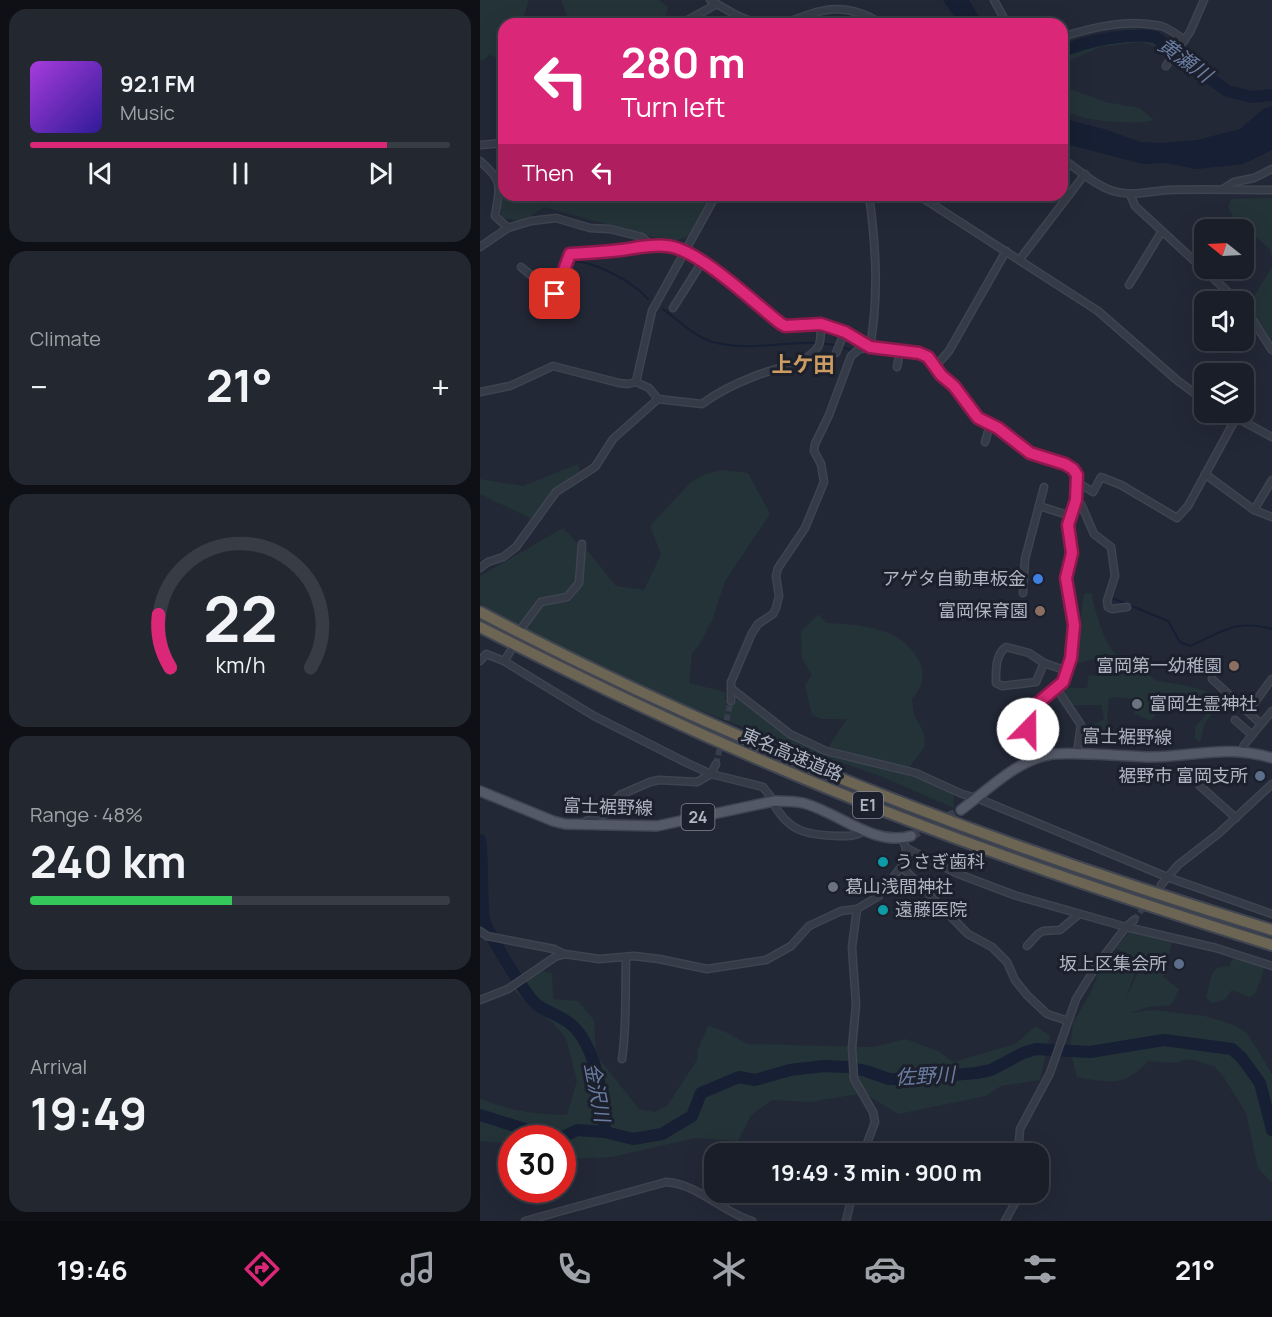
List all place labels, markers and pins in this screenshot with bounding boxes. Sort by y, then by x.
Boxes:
pin [529,268,580,319]
place label: アゲタ自動車板金 [882,566,1026,590]
marker: アゲタ自動車板金 [1031,572,1045,586]
place label: 富岡保育園 [938,598,1028,622]
marker: 富岡保育園 [1033,604,1047,618]
place label: 富岡第一幼稚園 [1096,653,1222,677]
marker: 富岡第一幼稚園 [1227,659,1241,673]
place label: 富岡生霊神社 [1149,691,1257,715]
marker: 富岡生霊神社 [1130,697,1144,711]
place label: 裾野市 富岡支所 [1118,763,1248,787]
marker: 裾野市 富岡支所 [1253,769,1267,783]
place label: うさぎ歯科 [895,849,985,873]
marker: うさぎ歯科 [876,855,890,869]
place label: 葛山浅間神社 [845,874,953,898]
marker: 葛山浅間神社 [826,880,840,894]
place label: 遠藤医院 [895,897,967,921]
marker: 遠藤医院 [876,903,890,917]
place label: 坂上区集会所 [1059,951,1167,975]
marker: 坂上区集会所 [1172,957,1186,971]

